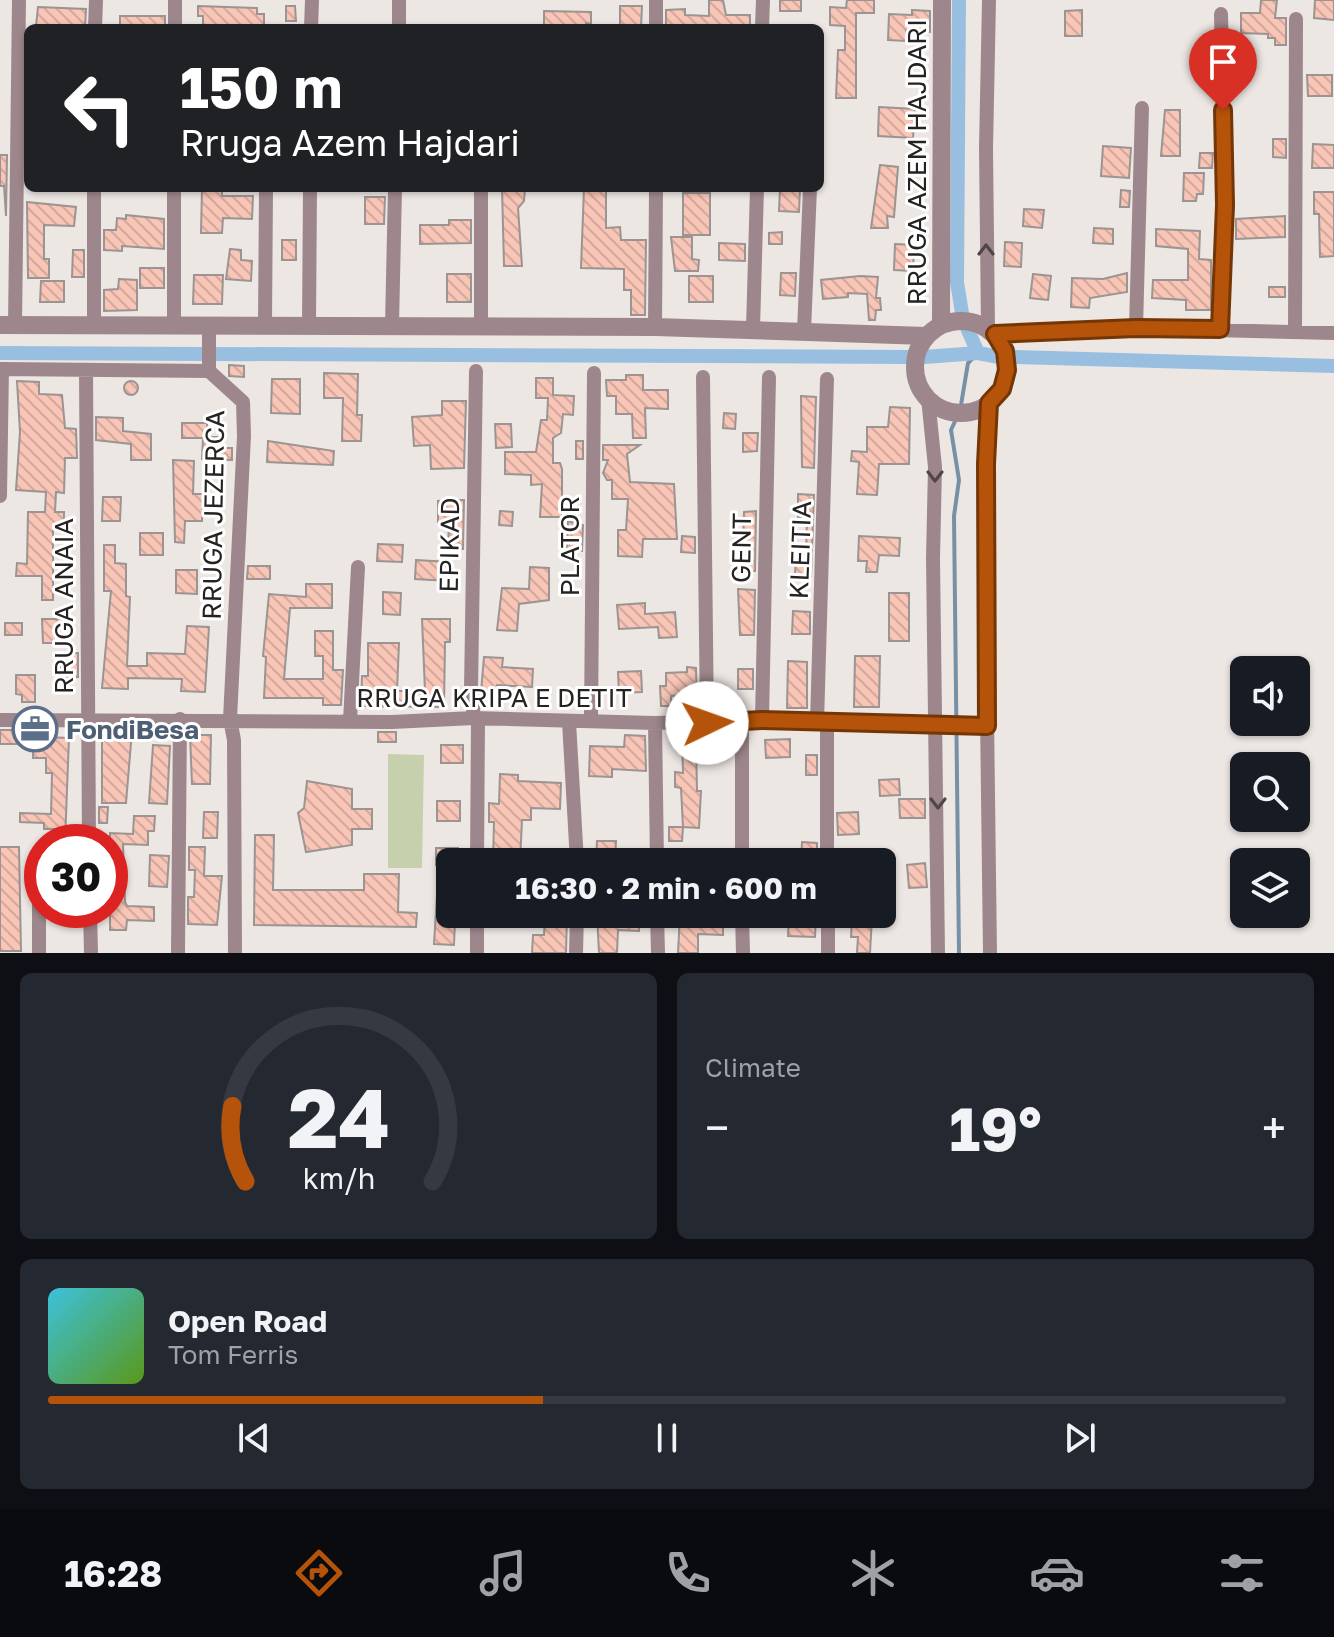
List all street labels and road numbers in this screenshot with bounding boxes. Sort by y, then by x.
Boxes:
street label: RRUGA AZEM HAJDARI [901,19,932,305]
street label: RRUGA JEZERCA [196,410,230,620]
street label: PLATOR [554,496,585,596]
street label: EPIKAD [433,497,465,593]
street label: KLEITIA [783,500,817,600]
street label: GENT [725,513,757,583]
street label: RRUGA ANAIA [48,518,79,694]
street label: RRUGA KRIPA E DETIT [356,682,632,713]

